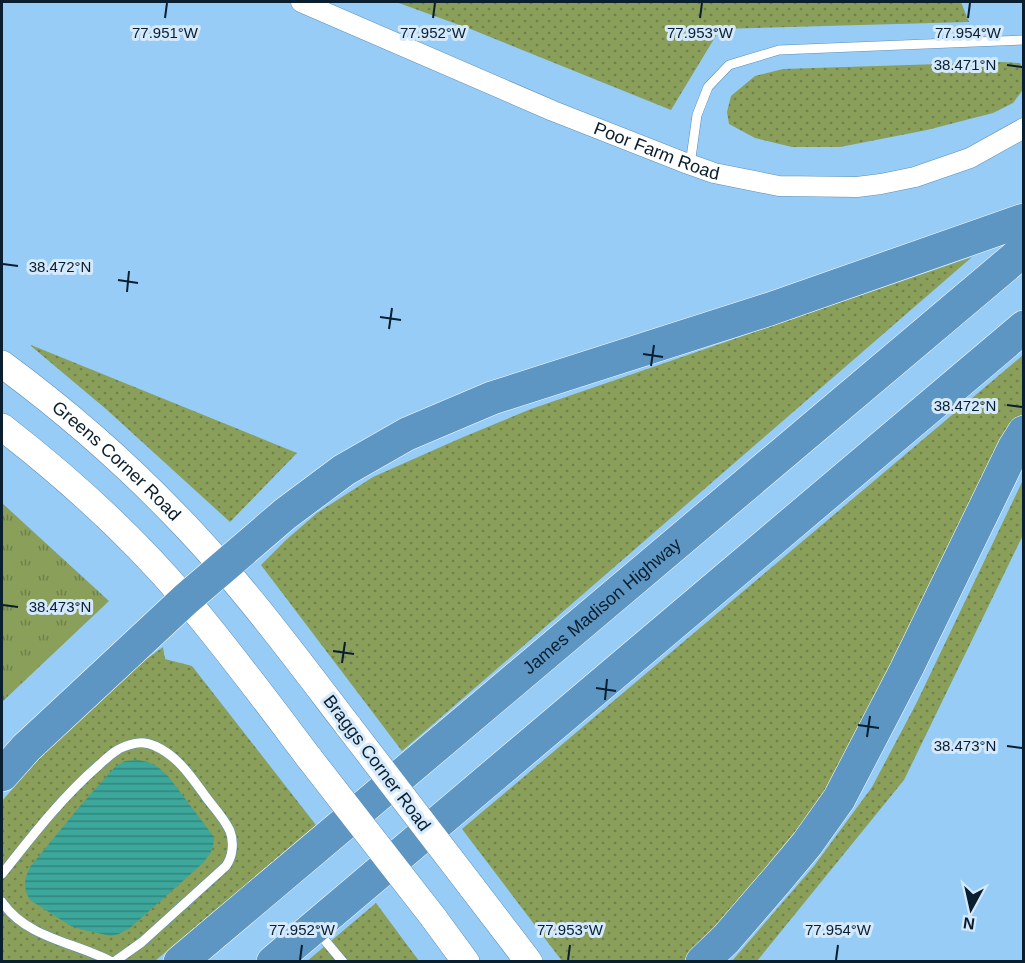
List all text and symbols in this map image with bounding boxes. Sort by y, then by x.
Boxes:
text: 77.951°W [132,24,199,41]
text: 77.952°W [400,24,467,41]
text: 77.953°W [667,24,734,41]
text: 77.954°W [935,24,1002,41]
text: 38.471°N [934,56,996,73]
street label: Poor Farm Road [591,118,721,184]
text: 38.472°N [29,258,91,275]
street label: Greens Corner Road [48,397,185,525]
text: 38.472°N [934,397,996,414]
street label: James Madison Highway [519,534,685,678]
text: 38.473°N [29,598,91,615]
street label: Braggs Corner Road [319,691,435,835]
text: 38.473°N [934,737,996,754]
north arrow [941,879,1001,939]
text: N [962,914,976,933]
text: 77.952°W [269,921,336,938]
text: 77.953°W [537,921,604,938]
text: 77.954°W [805,921,872,938]

